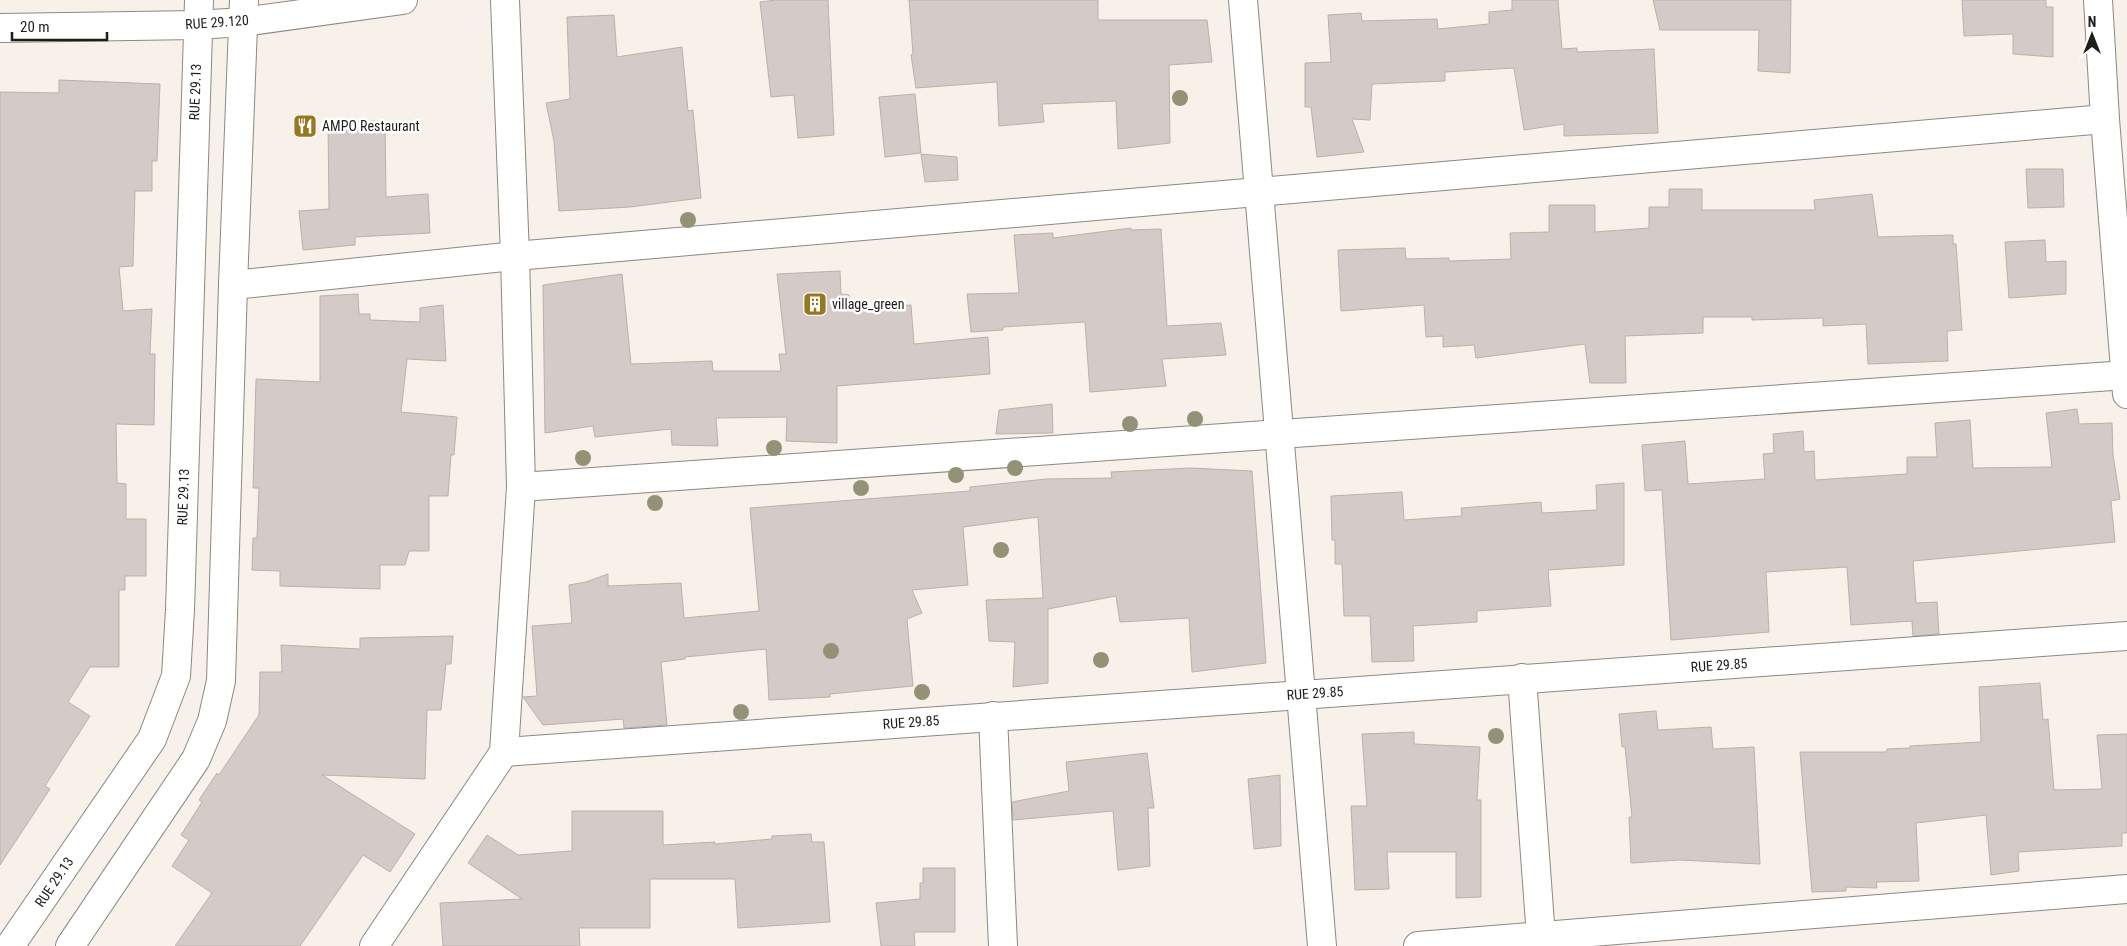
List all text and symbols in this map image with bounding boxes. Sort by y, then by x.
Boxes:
scale bar [12,10,108,42]
north arrow [2067,10,2117,60]
street label: RUE 29.120 [185,12,249,32]
text: N [2088,14,2096,30]
text: 20 m [20,18,50,36]
street label: RUE 29.13 [186,63,204,121]
restaurant icon: AMPO Restaurant [292,113,318,139]
place label: AMPO Restaurant [322,118,420,134]
building icon: village_green [802,291,828,317]
place label: village_green [832,296,904,312]
street label: RUE 29.13 [174,468,192,526]
street label: RUE 29.85 [1690,655,1748,675]
street label: RUE 29.85 [1286,683,1344,703]
street label: RUE 29.85 [882,712,940,732]
street label: RUE 29.13 [31,854,77,910]

